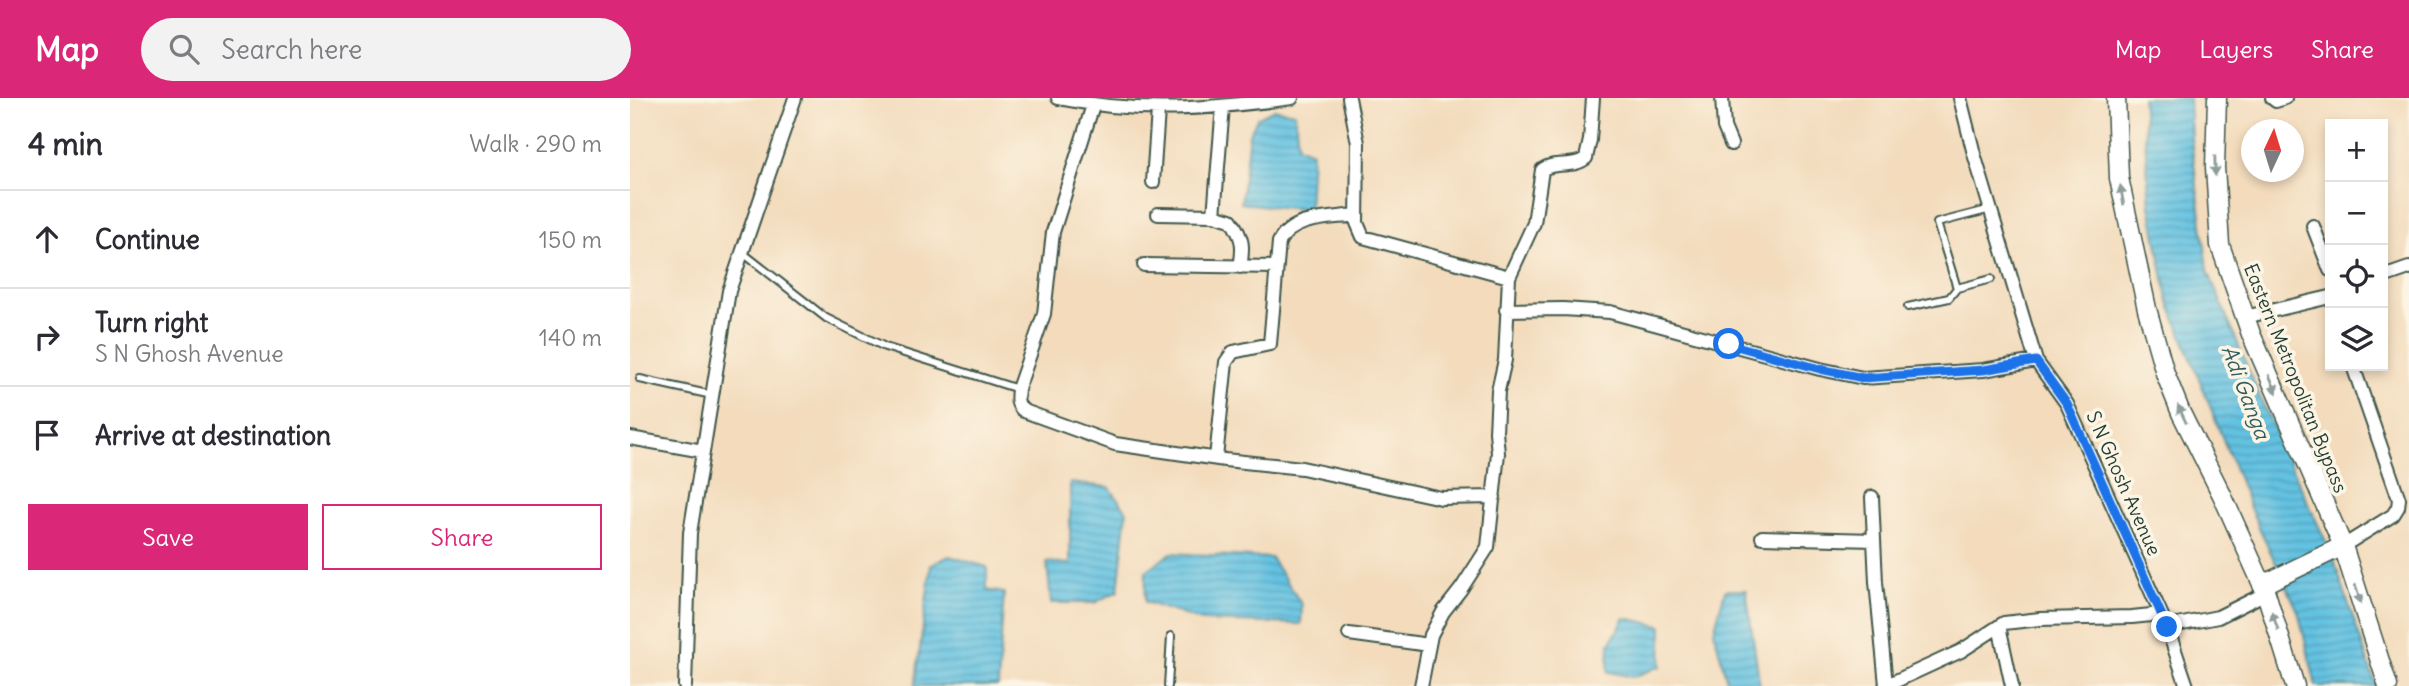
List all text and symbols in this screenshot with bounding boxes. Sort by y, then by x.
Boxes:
search box [141,18,631,81]
text: Map [35,28,99,70]
icon: search [165,30,203,68]
text: Search here [221,33,362,66]
text: Map [2115,34,2161,64]
text: Layers [2199,34,2273,64]
text: Share [2311,34,2374,64]
north arrow [2241,119,2304,182]
map controls [2325,119,2388,371]
button: + [2325,119,2388,182]
text: 4 min [28,125,103,163]
text: Walk · 290 m [469,129,602,158]
one-way arrow [2209,155,2221,177]
button: − [2325,182,2388,245]
one-way arrow [2116,184,2127,206]
icon: ahead [28,220,66,258]
text: Continue [95,223,200,256]
text: 150 m [539,225,602,254]
button: locate [2325,245,2388,308]
street label: Eastern Metropolitan Bypass [2239,260,2353,496]
text: Turn right [95,306,208,339]
button: layers [2325,308,2388,371]
icon: right [28,318,66,356]
text: 140 m [539,323,602,352]
route start [1713,328,1744,359]
text: S N Ghosh Avenue [95,339,284,368]
water label: Adi Ganga [2216,341,2277,444]
one-way arrow [2268,373,2279,394]
one-way arrow [2176,404,2188,424]
street label: S N Ghosh Avenue [2081,407,2167,559]
icon: arrive [28,416,66,454]
text: Arrive at destination [95,419,331,452]
button: Save [28,504,308,570]
button: Share [322,504,602,570]
one-way arrow [2353,584,2364,605]
one-way arrow [2269,610,2280,631]
route end [2151,611,2182,642]

